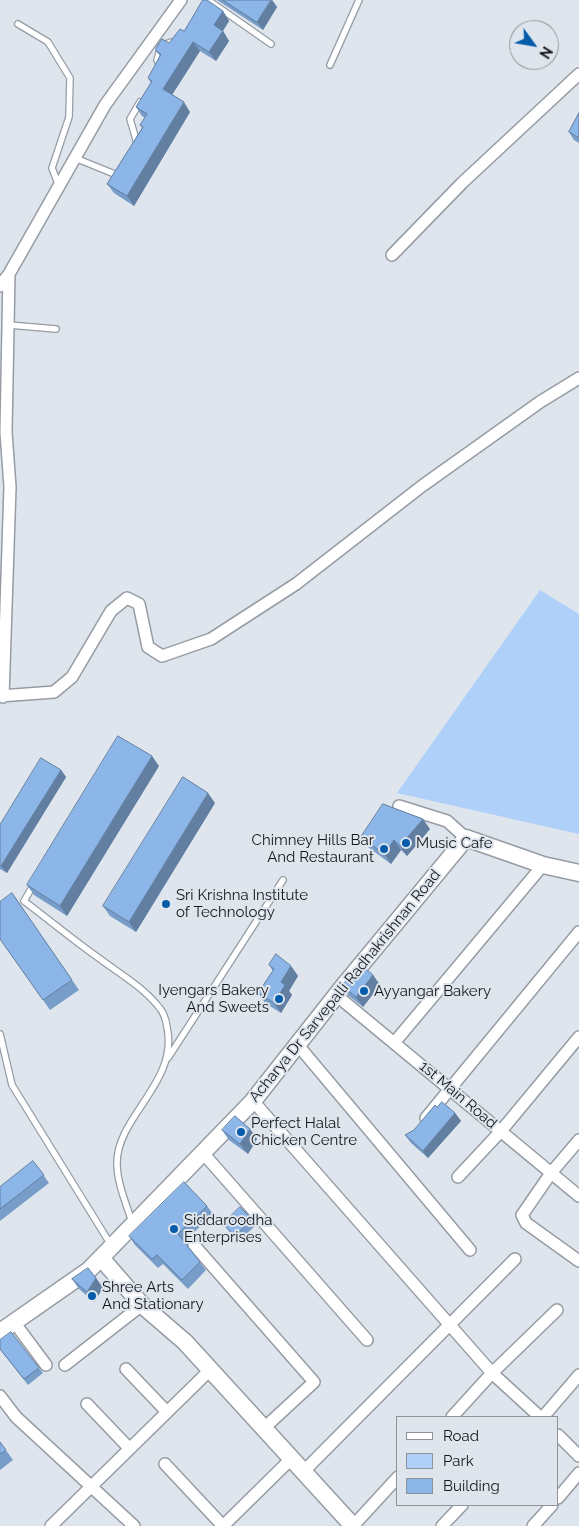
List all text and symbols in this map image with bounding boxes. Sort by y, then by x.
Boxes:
north arrow [509,20,559,70]
text: N [536,44,555,61]
place label: Chimney Hills Bar And Restaurant [252,831,374,866]
place label: Music Cafe [416,834,493,852]
marker: Music Cafe [400,837,412,849]
marker: Chimney Hills Bar And Restaurant [378,843,390,855]
street label: Acharya Dr Sarvepalli Radhakrishnan Road [246,866,444,1106]
place label: Sri Krishna Institute of Technology [176,886,308,921]
marker: Sri Krishna Institute of Technology [160,898,172,910]
place label: Iyengars Bakery And Sweets [158,981,269,1016]
place label: Ayyangar Bakery [374,982,491,1000]
marker: Ayyangar Bakery [358,985,370,997]
marker: Iyengars Bakery And Sweets [273,993,285,1005]
street label: 1st Main Road [416,1057,500,1133]
place label: Perfect Halal Chicken Centre [251,1114,357,1149]
marker: Perfect Halal Chicken Centre [235,1126,247,1138]
place label: Siddaroodha Enterprises [184,1211,272,1246]
marker: Siddaroodha Enterprises [168,1223,180,1235]
place label: Shree Arts And Stationary [102,1278,204,1313]
marker: Shree Arts And Stationary [86,1290,98,1302]
legend [396,1416,559,1506]
text: Road [443,1427,479,1445]
text: Park [443,1452,474,1470]
text: Building [443,1477,500,1495]

